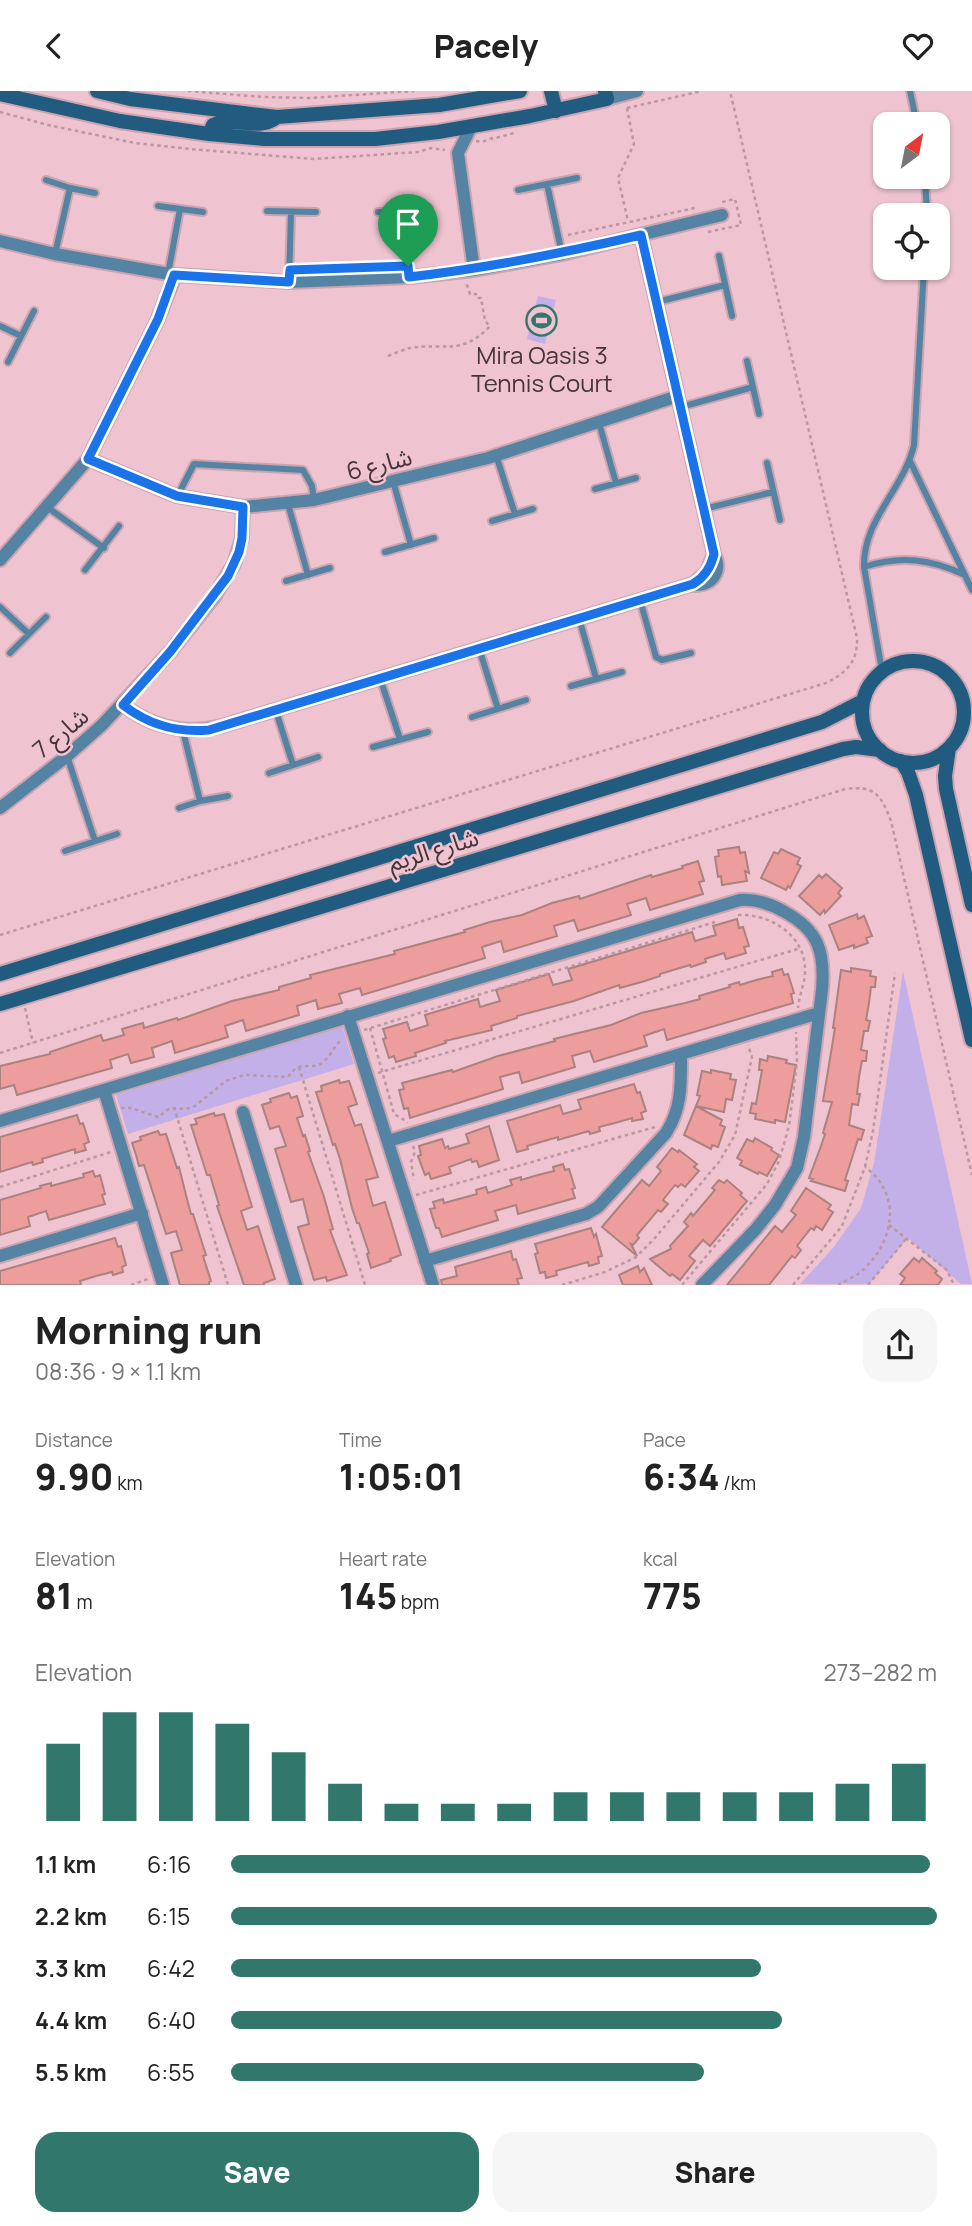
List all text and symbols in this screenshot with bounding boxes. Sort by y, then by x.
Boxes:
text: Pacely [434,24,538,68]
icon: back [35,27,73,65]
icon: heart [899,27,937,65]
north arrow [873,112,950,189]
map controls [873,112,950,280]
pin [378,194,438,266]
button: locate [873,203,950,280]
icon: arrive [389,205,427,243]
sports icon: Mira Oasis 3 Tennis Court [525,303,559,337]
place label: Mira Oasis 3 Tennis Court [471,338,613,399]
street label: شارع 6 [343,439,416,489]
street label: شارع 7 [25,699,96,767]
street label: شارع الريم [384,820,483,880]
text: Morning run [35,1303,262,1355]
button: share [863,1308,937,1382]
text: 08:36 · 9 × 1.1 km [35,1355,201,1387]
text: Distance [35,1427,113,1453]
text: Time [339,1427,382,1453]
text: Pace [643,1427,686,1453]
text: 9.90 [35,1453,113,1501]
text: 1:05:01 [339,1453,464,1501]
text: 6:34 [643,1453,719,1501]
text: km [113,1470,143,1496]
text: /km [719,1470,756,1496]
text: Elevation [35,1546,115,1572]
text: Heart rate [339,1546,427,1572]
text: kcal [643,1546,678,1572]
text: 81 [35,1572,73,1620]
text: 145 [339,1572,397,1620]
text: 775 [643,1572,702,1620]
text: m [73,1589,93,1615]
text: bpm [397,1589,439,1615]
text: Elevation [35,1656,132,1688]
text: 273–282 m [824,1656,937,1688]
text: 1.1 km [35,1848,96,1880]
text: 6:16 [147,1848,191,1880]
text: 2.2 km [35,1900,107,1932]
text: 6:15 [147,1900,190,1932]
text: 3.3 km [35,1952,106,1984]
text: 6:42 [147,1952,195,1984]
text: 4.4 km [35,2004,107,2036]
text: 6:40 [147,2004,196,2036]
text: 5.5 km [35,2056,107,2088]
text: 6:55 [147,2056,195,2088]
button: Save [35,2132,479,2212]
button: Share [493,2132,937,2212]

